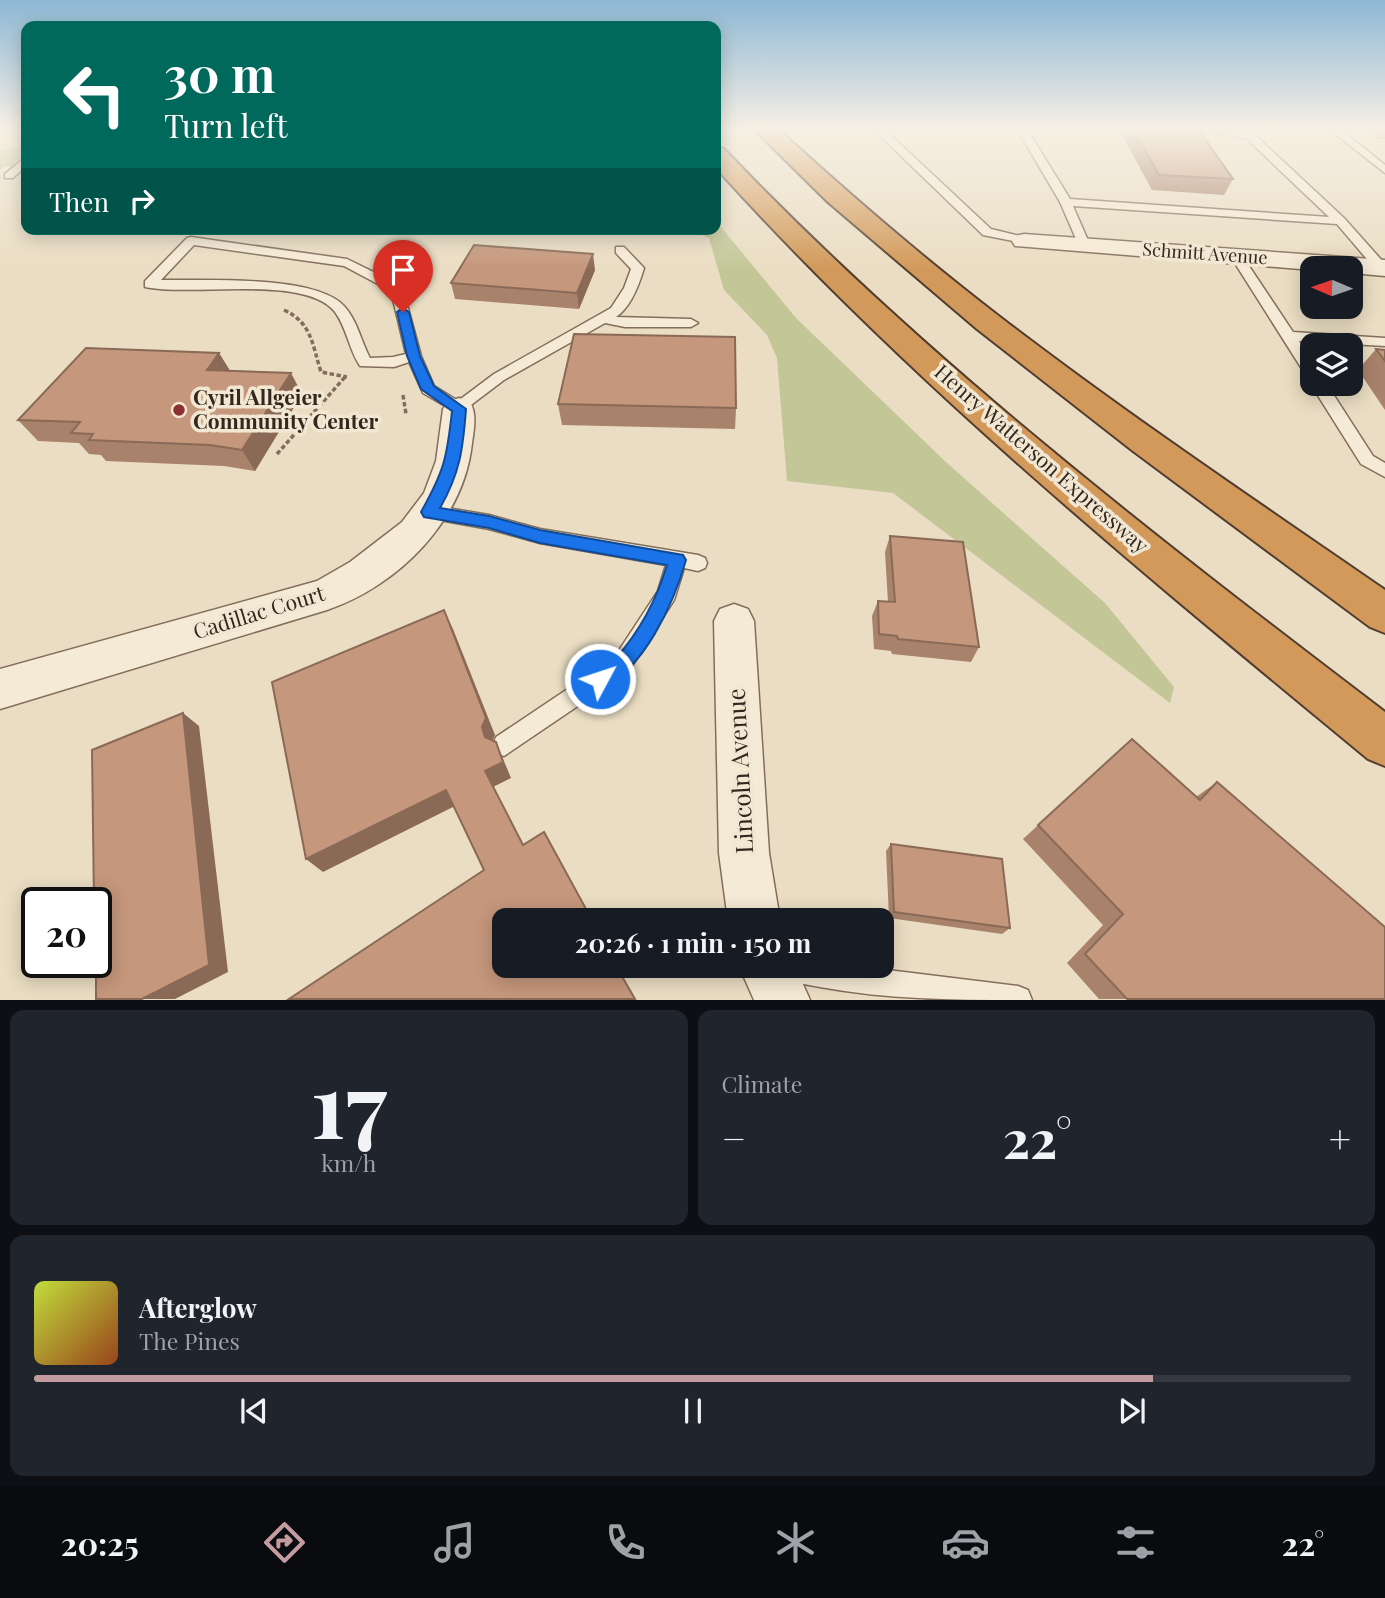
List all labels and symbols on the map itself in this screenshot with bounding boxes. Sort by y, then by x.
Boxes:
street label: Schmitt Avenue [1142,237,1268,269]
pin [373,240,433,312]
north arrow [1300,256,1363,318]
street label: Henry Watterson Expressway [929,357,1156,558]
place label: Cyril Allgeier Community Center [193,382,378,434]
marker: Cyril Allgeier Community Center [171,402,187,418]
street label: Cadillac Court [189,578,328,644]
position arrow [563,642,637,716]
street label: Lincoln Avenue [719,688,759,855]
speed limit sign: 20 [21,887,112,978]

